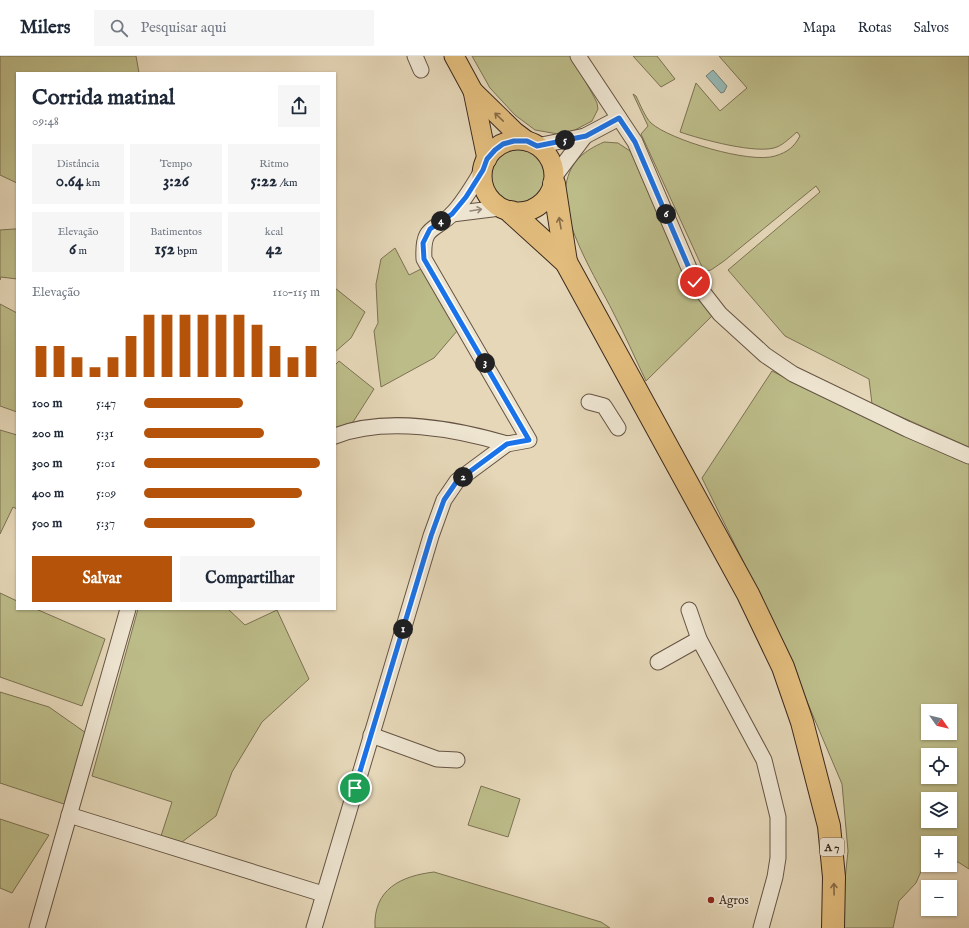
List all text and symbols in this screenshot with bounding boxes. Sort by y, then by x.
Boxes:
search box [94,10,374,46]
text: Milers [20,16,70,40]
icon: search [108,17,130,39]
text: Pesquisar aqui [140,18,227,37]
text: Mapa [803,19,836,37]
text: Rotas [858,19,892,37]
text: Salvos [914,19,949,37]
text: Corrida matinal [32,84,175,112]
button: share [278,85,320,127]
one-way arrow [494,112,504,122]
text: 09:48 [32,113,59,130]
pin: 5 [555,130,575,150]
text: 5 [563,133,567,147]
text: Distância [57,157,99,171]
text: Tempo [160,157,192,171]
text: Ritmo [259,157,289,171]
text: 0.64 [56,171,83,192]
text: 3:26 [163,171,189,192]
text: 5:22 [250,171,277,192]
text: km [83,176,100,190]
text: /km [277,176,298,190]
pin: 6 [656,204,676,224]
one-way arrow [469,206,482,214]
text: 6 [664,207,668,221]
pin: 4 [431,211,451,231]
text: 4 [438,214,444,228]
one-way arrow [556,217,564,230]
text: Elevação [58,225,98,239]
text: Batimentos [150,225,202,239]
text: kcal [265,225,283,239]
text: 6 [69,239,76,260]
text: 152 [154,239,175,260]
text: 42 [266,239,282,260]
text: m [76,244,87,258]
text: bpm [175,244,198,258]
pin [678,265,712,299]
icon: check [684,271,706,293]
text: Elevação [32,284,80,301]
text: 110–115 m [272,284,320,301]
pin: 3 [475,353,495,373]
text: 3 [483,356,487,370]
text: 100 m [32,395,62,412]
text: 5:47 [96,395,116,412]
text: 200 m [32,425,64,442]
text: 5:31 [96,425,114,442]
text: 300 m [32,455,63,472]
text: 5:01 [96,455,115,472]
pin: 2 [453,467,473,487]
text: 2 [460,470,466,484]
text: 400 m [32,485,64,502]
text: 5:09 [96,485,116,502]
text: 500 m [32,515,62,532]
text: 5:37 [96,515,115,532]
button: Salvar [32,556,172,602]
button: Compartilhar [180,556,320,602]
pin: 1 [393,619,413,639]
text: 1 [401,622,405,636]
north arrow [921,704,957,740]
map controls [921,704,957,916]
button: locate [921,748,957,784]
pin [338,771,372,805]
icon: arrive [344,777,366,799]
button: layers [921,792,957,828]
button: + [921,836,957,872]
road number: A 7 [820,838,844,856]
button: − [921,880,957,916]
one-way arrow [830,883,838,896]
place label: Agros [718,893,749,908]
marker: Agros [706,895,716,905]

